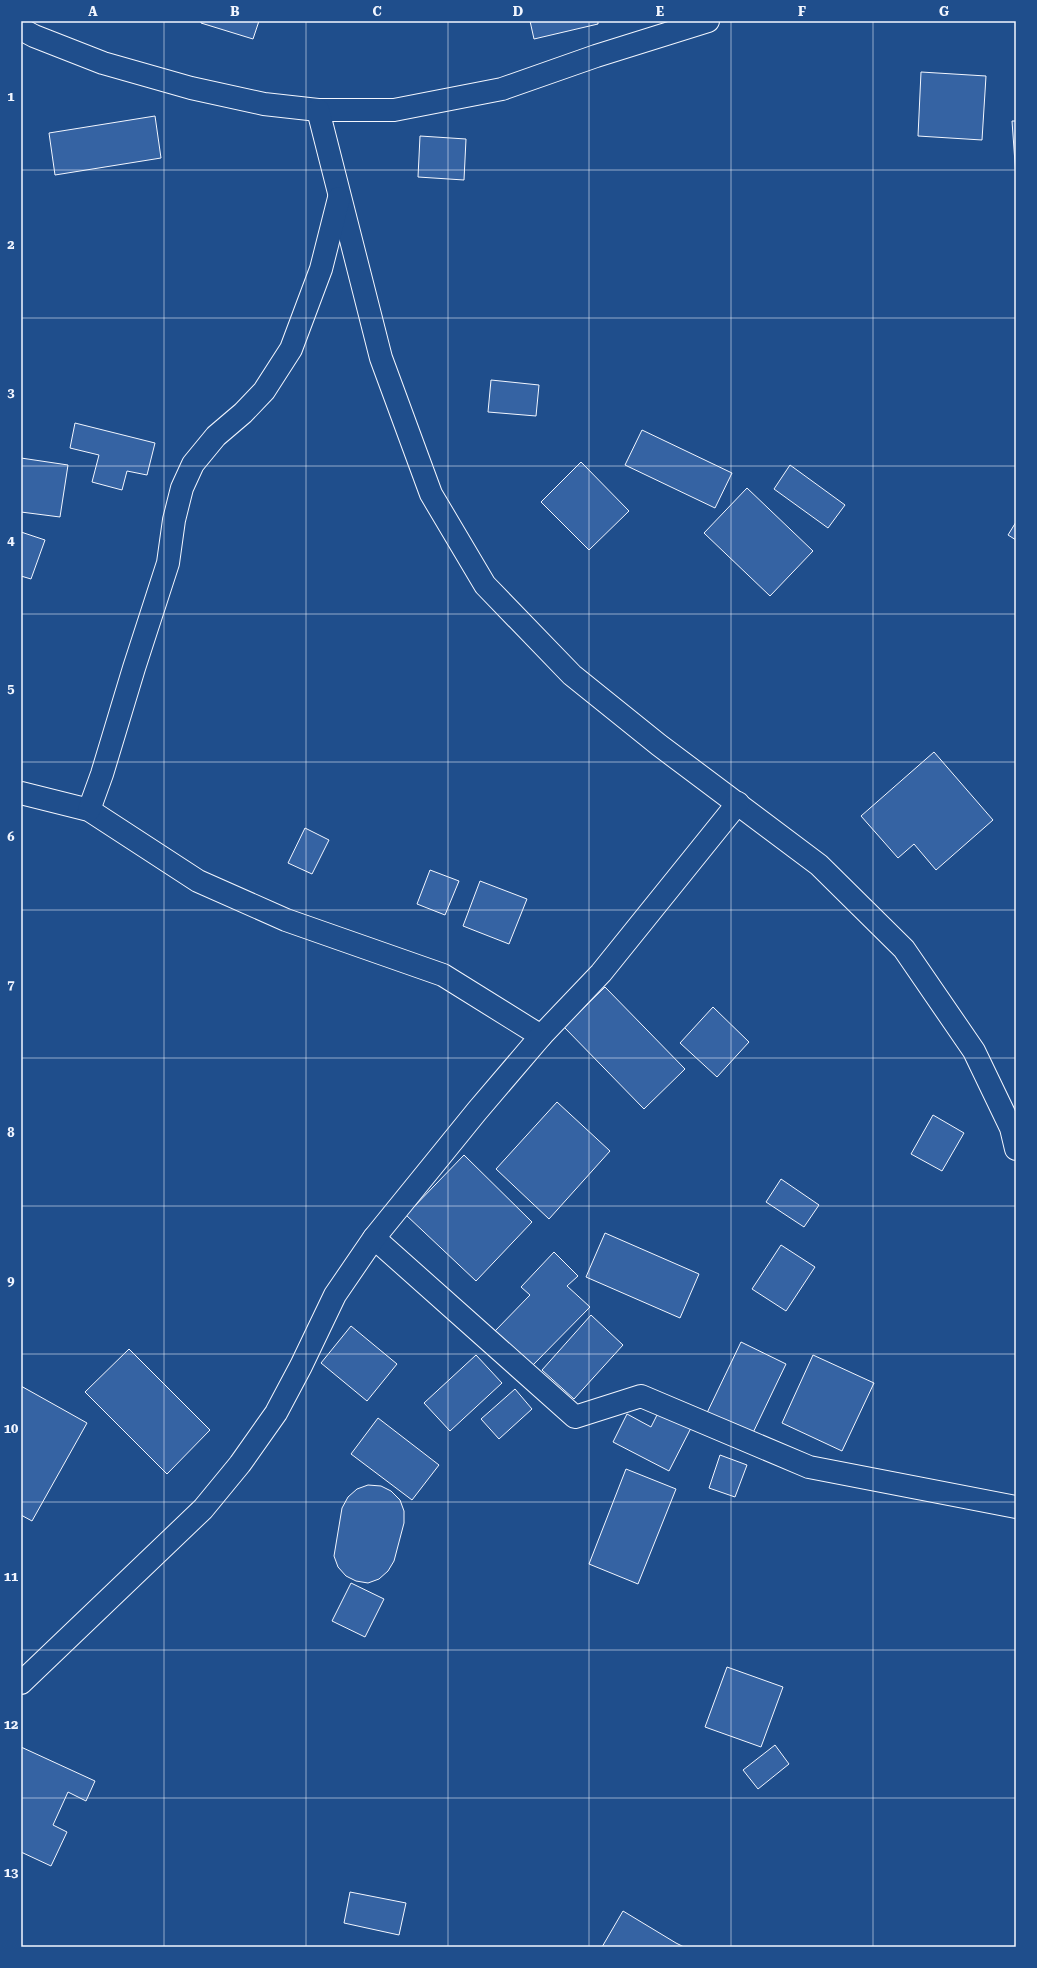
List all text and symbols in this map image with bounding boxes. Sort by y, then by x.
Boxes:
text: A [88,4,98,19]
text: B [230,4,240,19]
text: C [372,4,382,19]
text: D [513,4,523,19]
text: E [656,4,664,19]
text: F [798,4,806,19]
text: G [939,4,949,19]
text: 1 [7,89,15,104]
text: 2 [7,237,15,252]
text: 3 [7,385,15,400]
text: 4 [7,533,15,548]
text: 5 [7,681,15,696]
text: 6 [7,829,15,844]
text: 7 [7,977,15,992]
text: 8 [7,1125,15,1140]
text: 9 [7,1273,15,1288]
text: 10 [4,1421,18,1436]
text: 11 [4,1569,18,1584]
text: 12 [4,1717,18,1732]
text: 13 [4,1865,18,1880]

